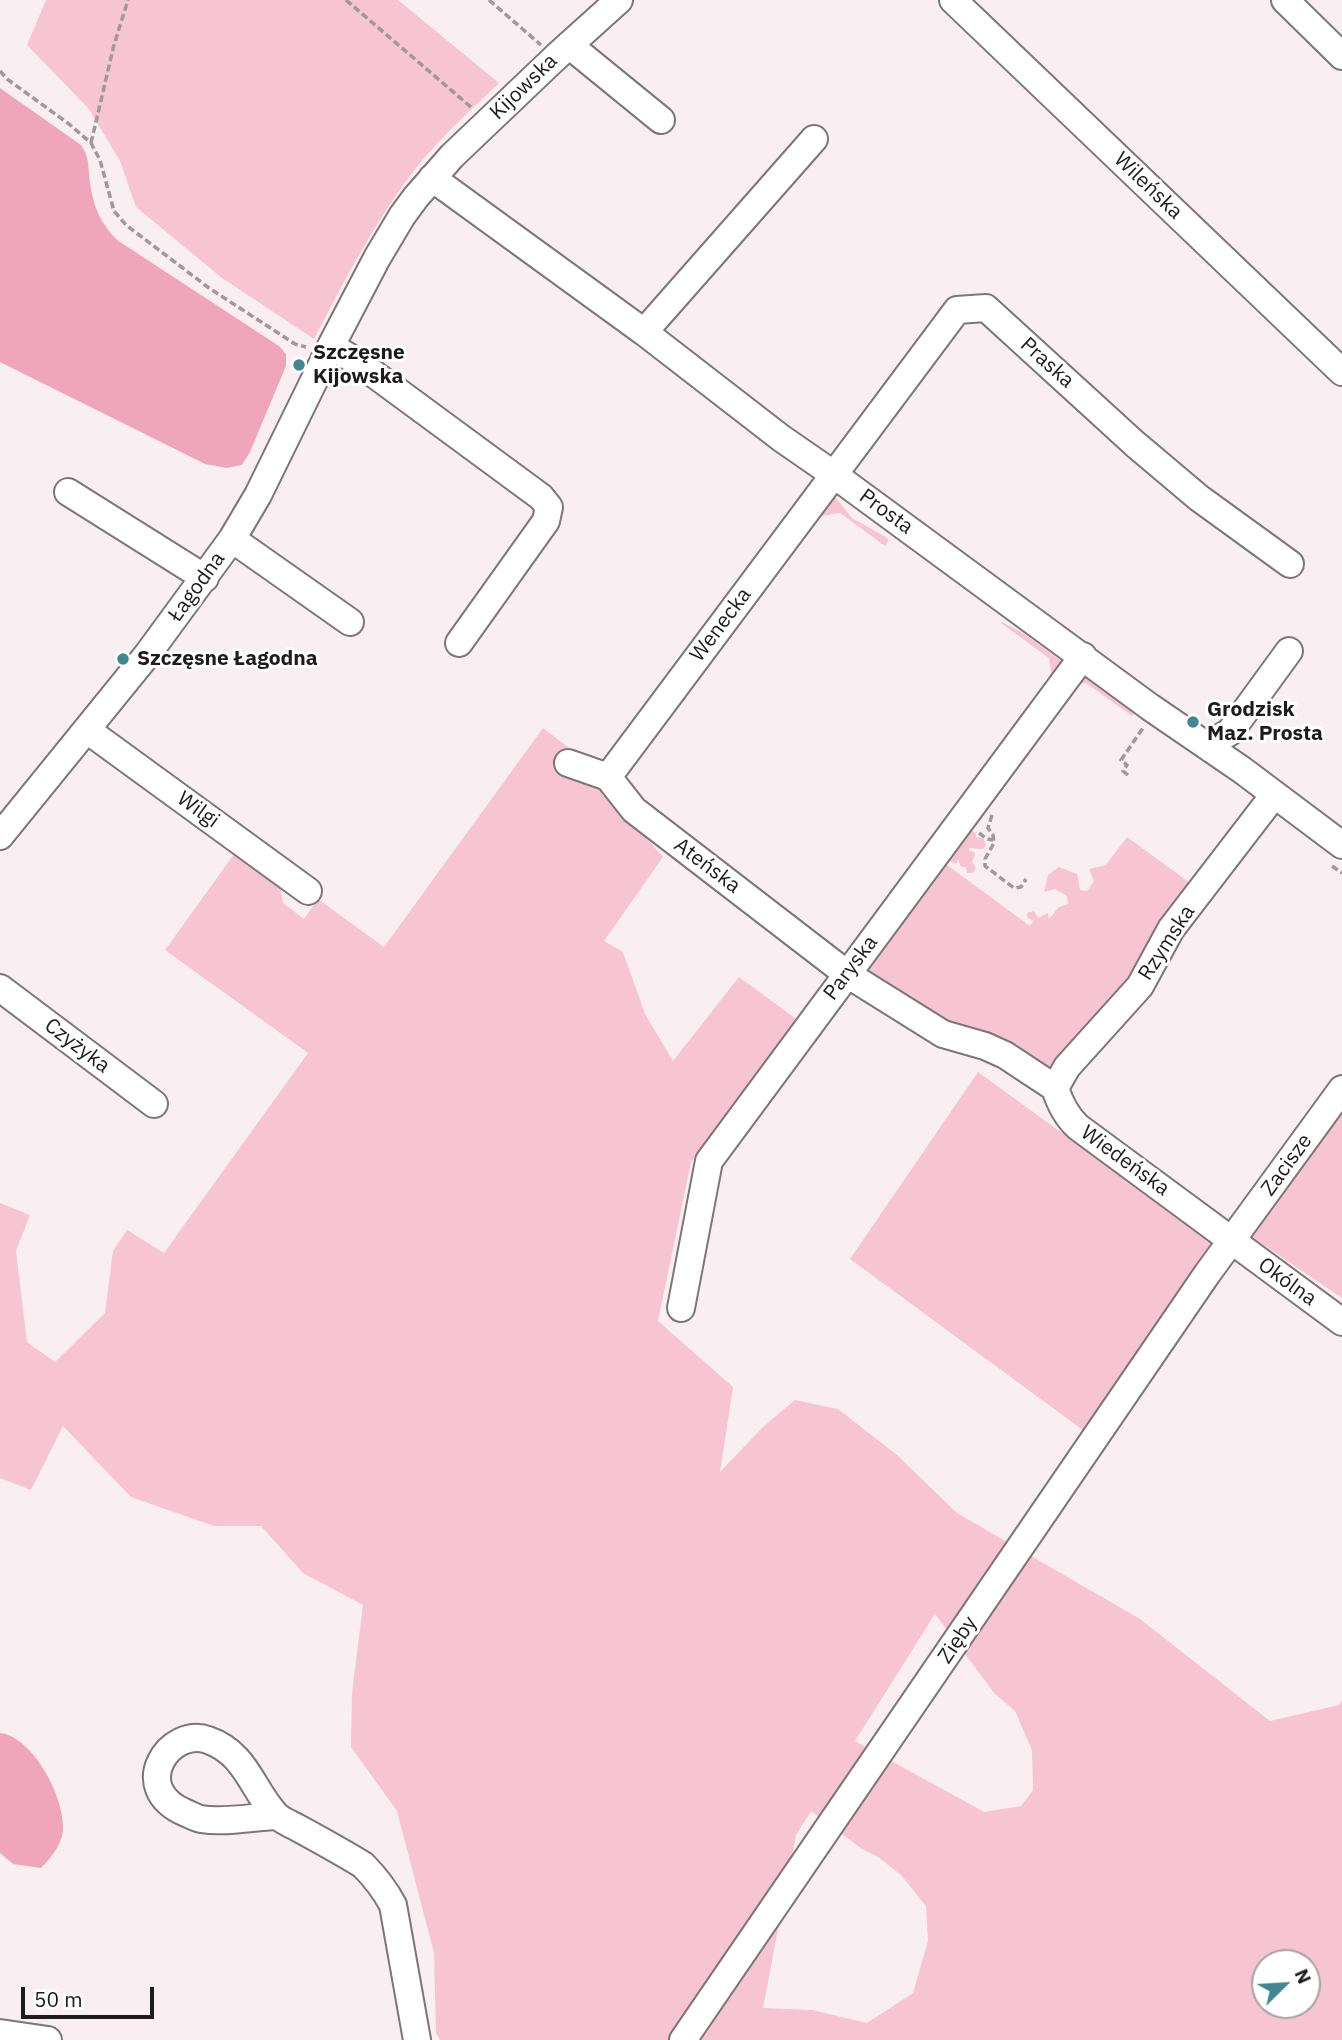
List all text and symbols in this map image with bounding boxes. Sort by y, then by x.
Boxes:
street label: Kijowska [485,49,563,125]
street label: Wileńska [1108,147,1188,225]
street label: Praska [1015,332,1079,394]
place label: Szczęsne Kijowska [313,340,405,390]
marker: Szczęsne Kijowska [291,357,307,373]
street label: Prosta [854,484,918,540]
street label: Łagodna [163,547,231,627]
street label: Wenecka [685,583,757,667]
place label: Szczęsne Łagodna [137,646,318,672]
marker: Szczęsne Łagodna [115,651,131,667]
place label: Grodzisk Maz. Prosta [1207,697,1323,747]
marker: Grodzisk Maz. Prosta [1185,714,1201,730]
street label: Wilgi [172,786,224,834]
street label: Ateńska [669,833,745,899]
street label: Rzymska [1133,901,1201,985]
street label: Paryska [819,931,883,1005]
street label: Czyżyka [39,1013,115,1079]
street label: Wiedeńska [1076,1120,1174,1202]
street label: Zacisze [1256,1129,1318,1201]
street label: Okólna [1253,1252,1321,1312]
street label: Zięby [933,1612,983,1668]
north arrow [1251,1949,1321,2019]
text: N [1290,1965,1317,1987]
scale bar [24,1974,158,2018]
text: 50 m [34,1985,83,2013]

